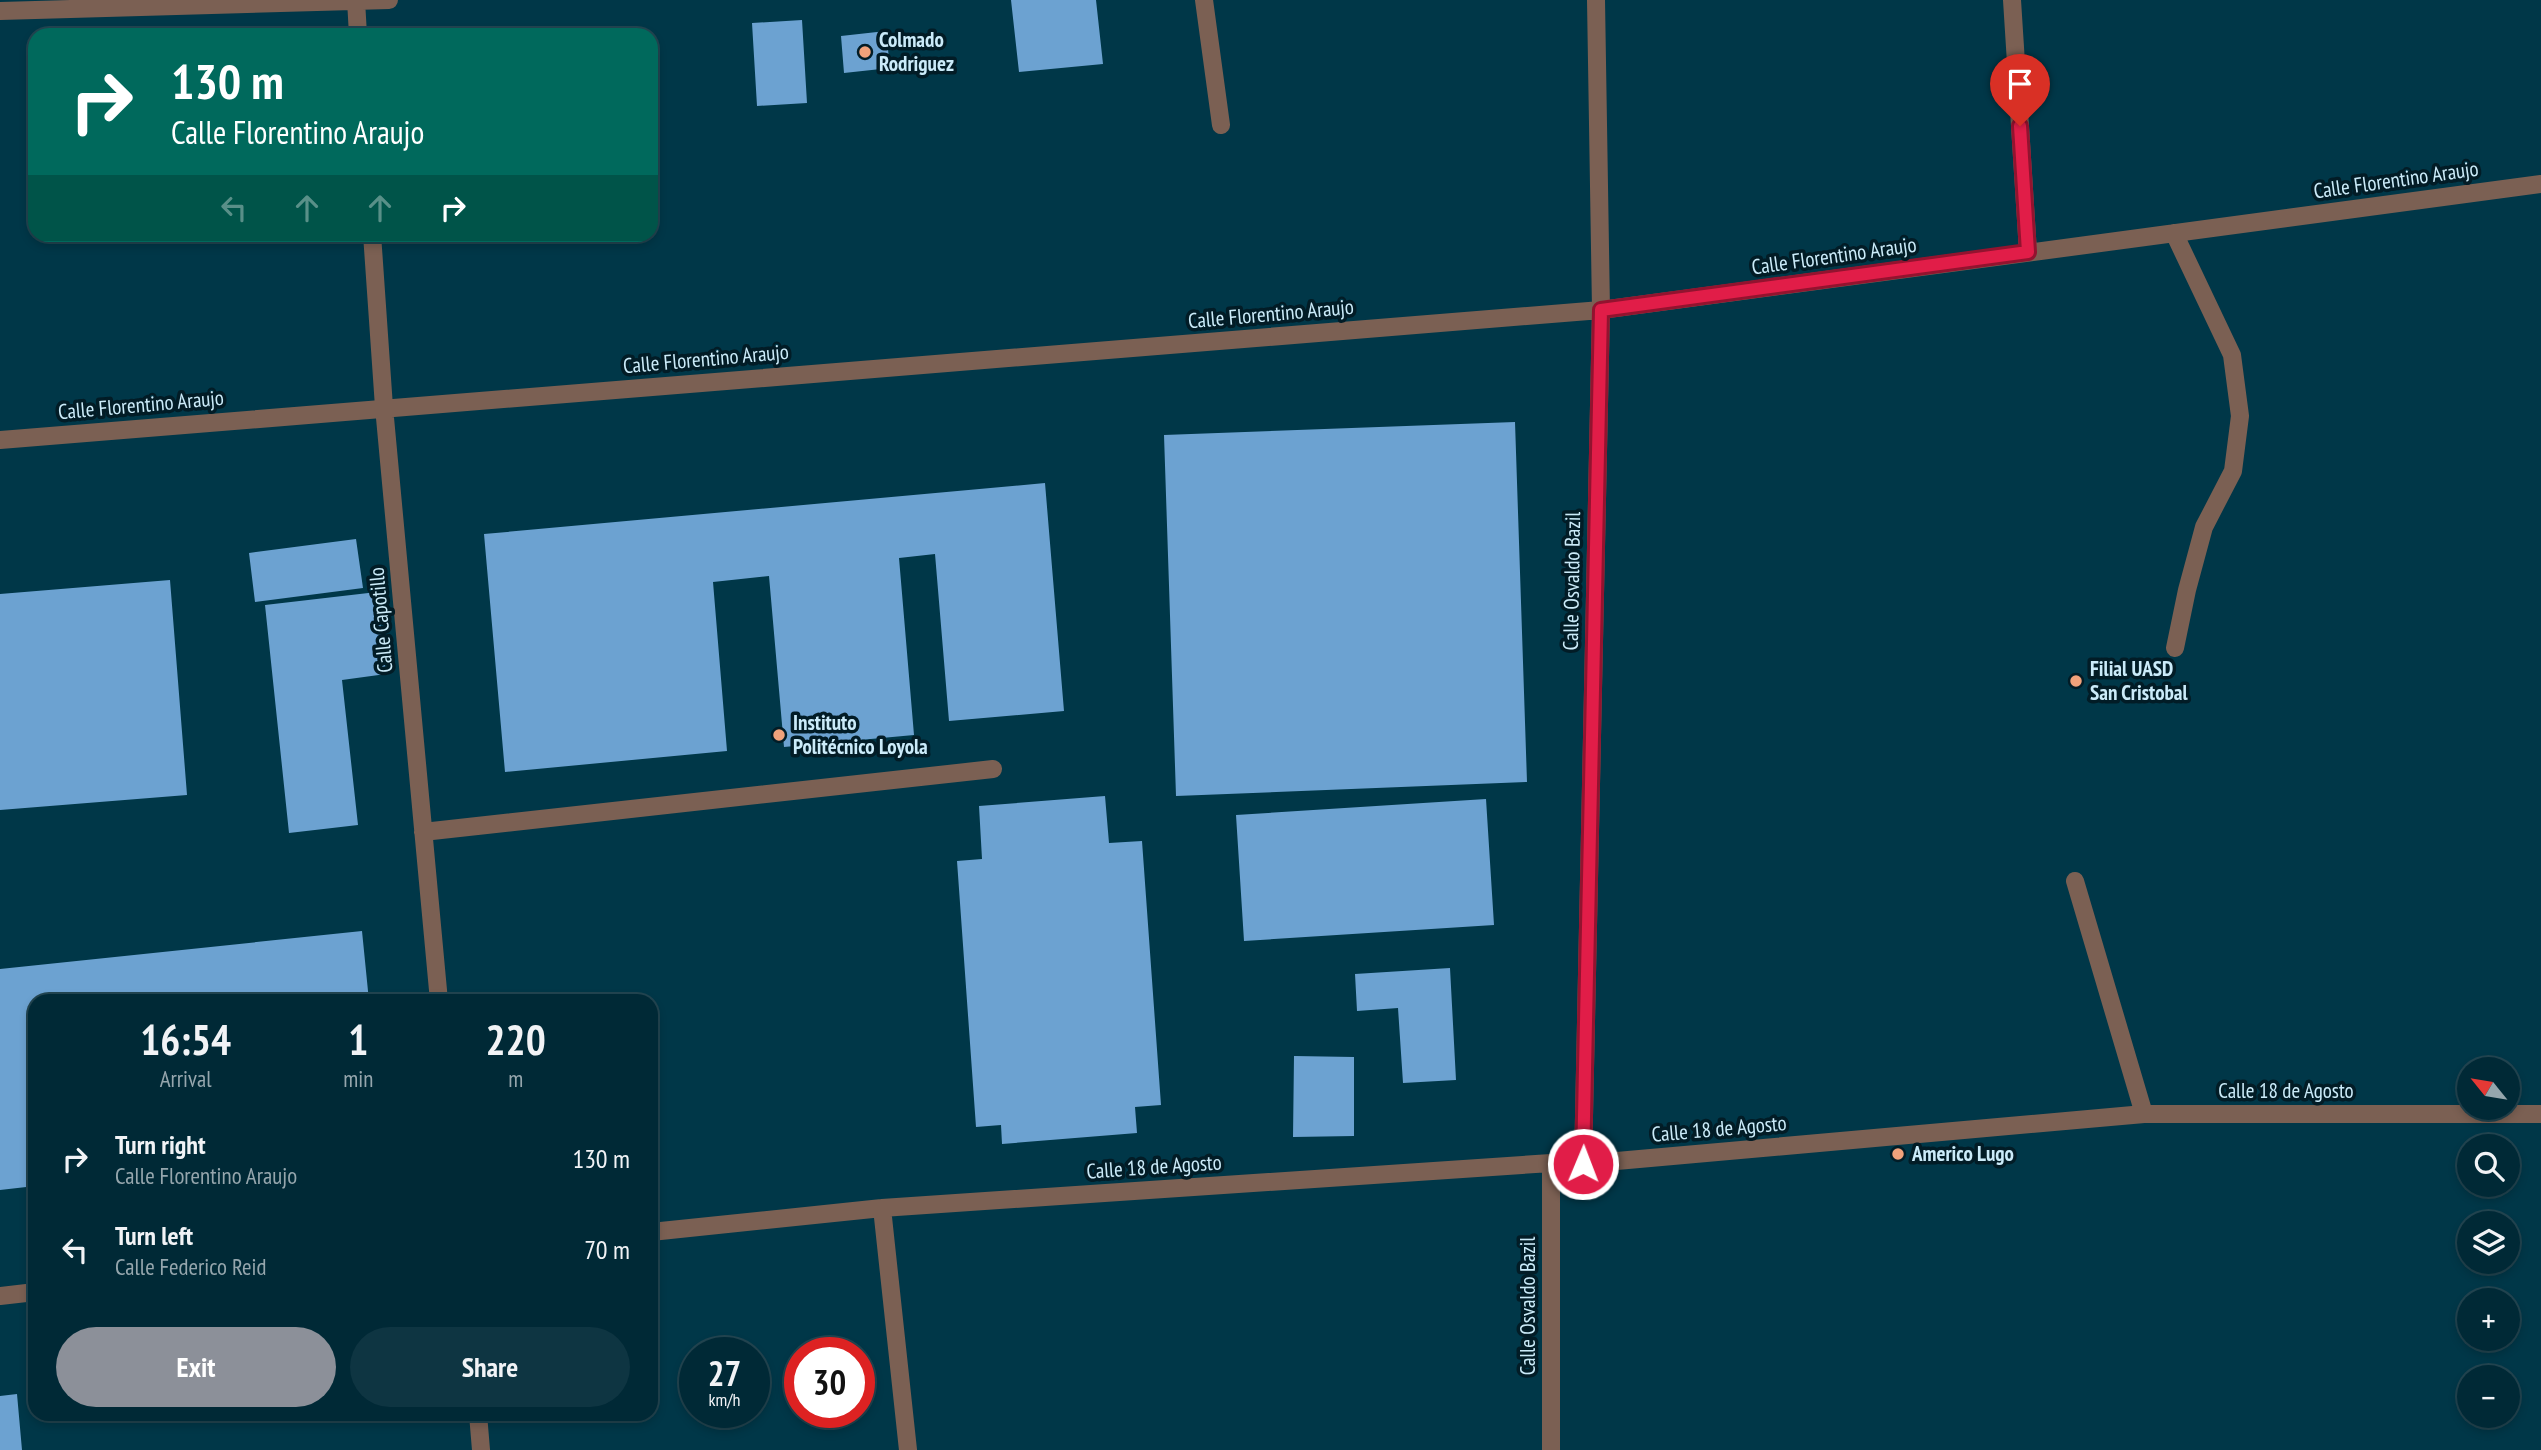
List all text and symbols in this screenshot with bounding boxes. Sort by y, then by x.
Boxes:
place label: Colmado Rodriguez [879,26,954,77]
marker: Colmado Rodriguez [857,44,873,60]
text: 130 m [171,49,284,113]
pin [1990,54,2050,126]
icon: right [56,56,147,147]
icon: arrive [2001,65,2039,103]
text: Calle Florentino Araujo [171,111,424,153]
street label: Calle Florentino Araujo [2312,155,2480,204]
icon: left [215,189,253,227]
icon: ahead [288,189,326,227]
icon: ahead [361,189,399,227]
icon: right [434,189,472,227]
street label: Calle Florentino Araujo [1750,231,1918,280]
street label: Calle Florentino Araujo [1187,293,1355,334]
street label: Calle Florentino Araujo [622,338,790,379]
street label: Calle Florentino Araujo [57,384,225,425]
street label: Calle Osvaldo Bazil [1557,511,1586,651]
street label: Calle Capotillo [362,566,399,674]
place label: Filial UASD San Cristobal [2090,655,2188,706]
marker: Filial UASD San Cristobal [2068,673,2084,689]
place label: Instituto Politécnico Loyola [793,709,928,760]
marker: Instituto Politécnico Loyola [771,727,787,743]
text: 16:54 [140,1012,231,1067]
text: 1 [348,1012,368,1067]
text: 220 [486,1012,546,1067]
north arrow [2457,1057,2520,1120]
map controls [2457,1057,2520,1428]
text: Arrival [160,1064,212,1093]
text: min [343,1064,373,1093]
text: m [508,1064,523,1093]
street label: Calle 18 de Agosto [2218,1077,2354,1104]
street label: Calle 18 de Agosto [1650,1109,1788,1148]
position arrow [1546,1127,1620,1201]
text: Turn right [115,1128,206,1161]
button: search [2457,1134,2520,1197]
icon: right [56,1140,94,1178]
place label: Americo Lugo [1911,1140,2014,1167]
text: 130 m [572,1142,630,1175]
marker: Americo Lugo [1890,1146,1906,1162]
street label: Calle 18 de Agosto [1086,1148,1222,1185]
text: Calle Florentino Araujo [115,1161,297,1190]
button: layers [2457,1211,2520,1274]
text: Turn left [115,1219,193,1252]
icon: left [56,1231,94,1269]
text: 70 m [584,1233,630,1266]
street label: Calle Osvaldo Bazil [1514,1237,1541,1375]
text: Calle Federico Reid [115,1252,266,1281]
button: + [2457,1288,2520,1351]
button: Exit [56,1327,336,1407]
button: Share [350,1327,630,1407]
speed limit sign: 30 [784,1337,875,1428]
text: 27 [708,1350,741,1396]
button: − [2457,1365,2520,1428]
text: km/h [709,1388,740,1411]

